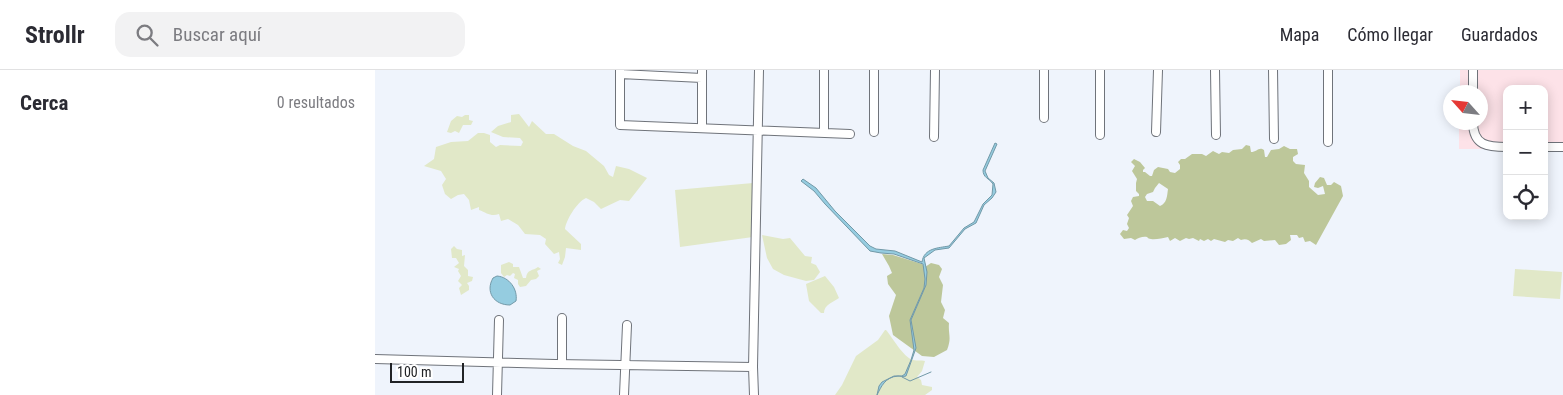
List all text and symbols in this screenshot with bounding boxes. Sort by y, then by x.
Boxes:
search box [115,12,465,57]
text: Strollr [25,21,85,49]
icon: search [133,21,161,49]
text: Buscar aquí [173,23,261,46]
text: Mapa [1280,24,1319,45]
text: Cómo llegar [1347,24,1433,45]
text: Guardados [1461,24,1538,45]
north arrow [1443,85,1488,130]
map controls [1503,85,1548,220]
button: + [1503,85,1548,130]
text: Cerca [20,91,68,115]
text: 0 resultados [277,93,355,112]
button: − [1503,130,1548,175]
button: locate [1503,175,1548,220]
scale bar [390,360,464,383]
text: 100 m [397,364,432,380]

